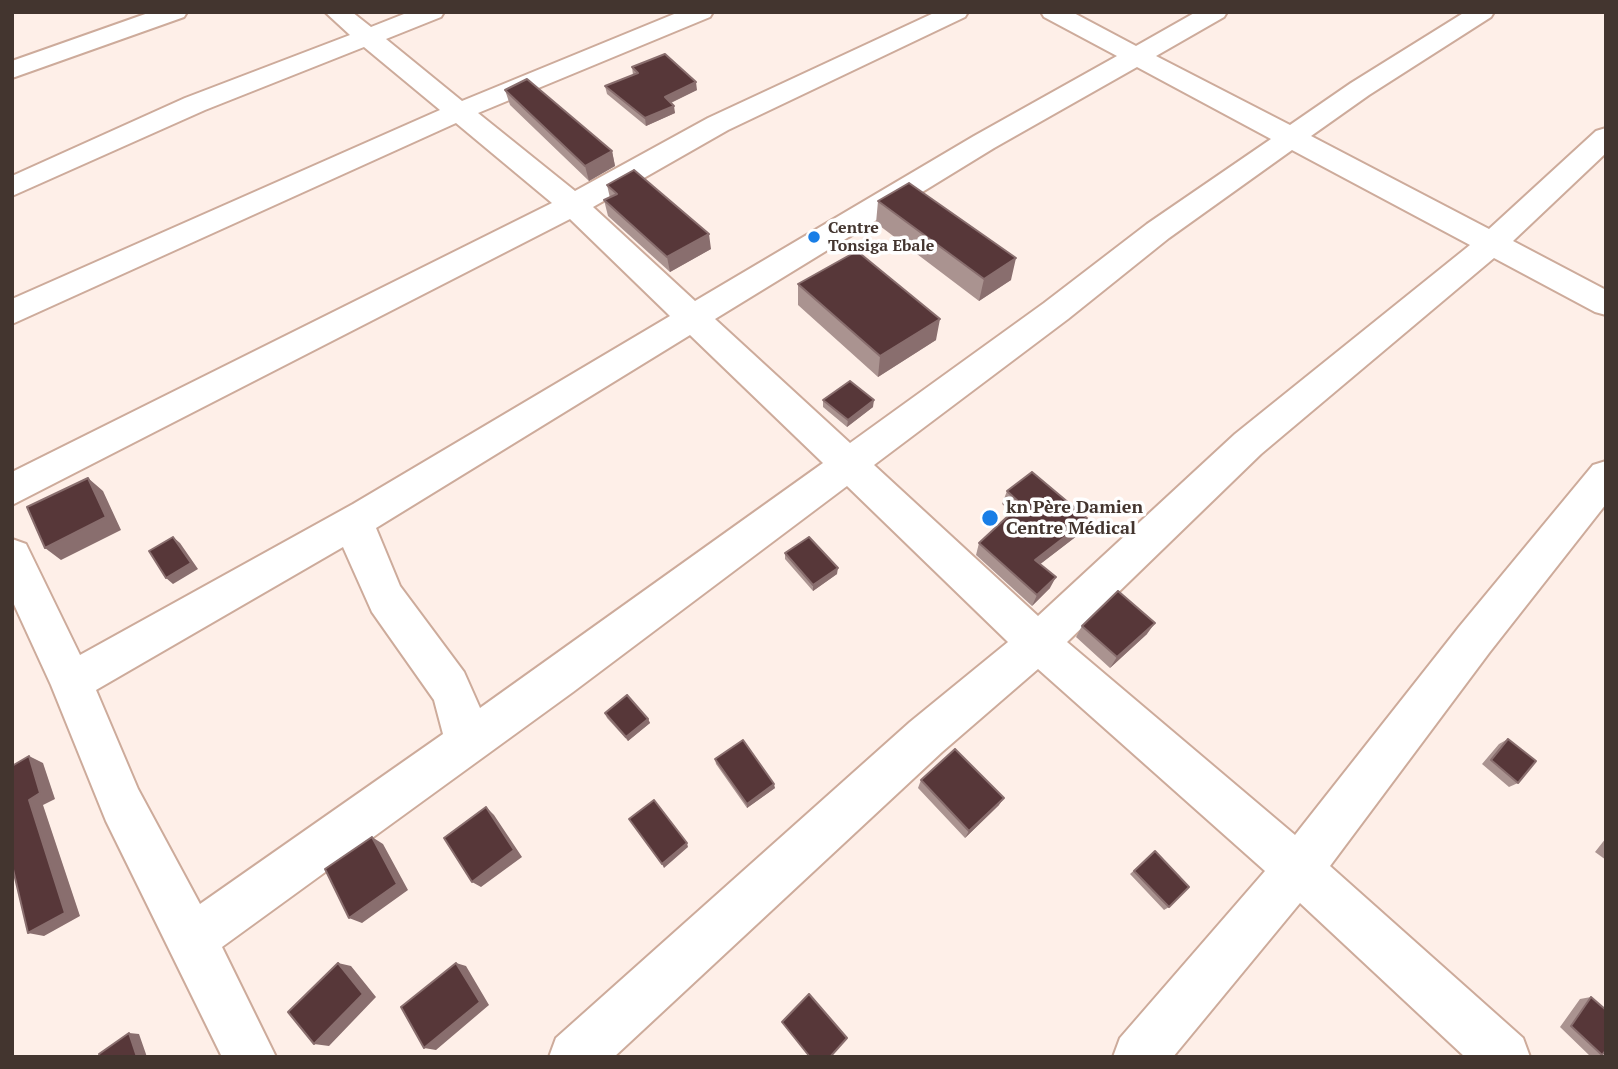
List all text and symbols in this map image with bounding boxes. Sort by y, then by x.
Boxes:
place label: Centre Tonsiga Ebale [828,218,934,256]
marker: Centre Tonsiga Ebale [806,229,822,245]
place label: kn Père Damien Centre Médical [1006,497,1143,540]
marker: kn Père Damien Centre Médical [980,508,1000,528]

